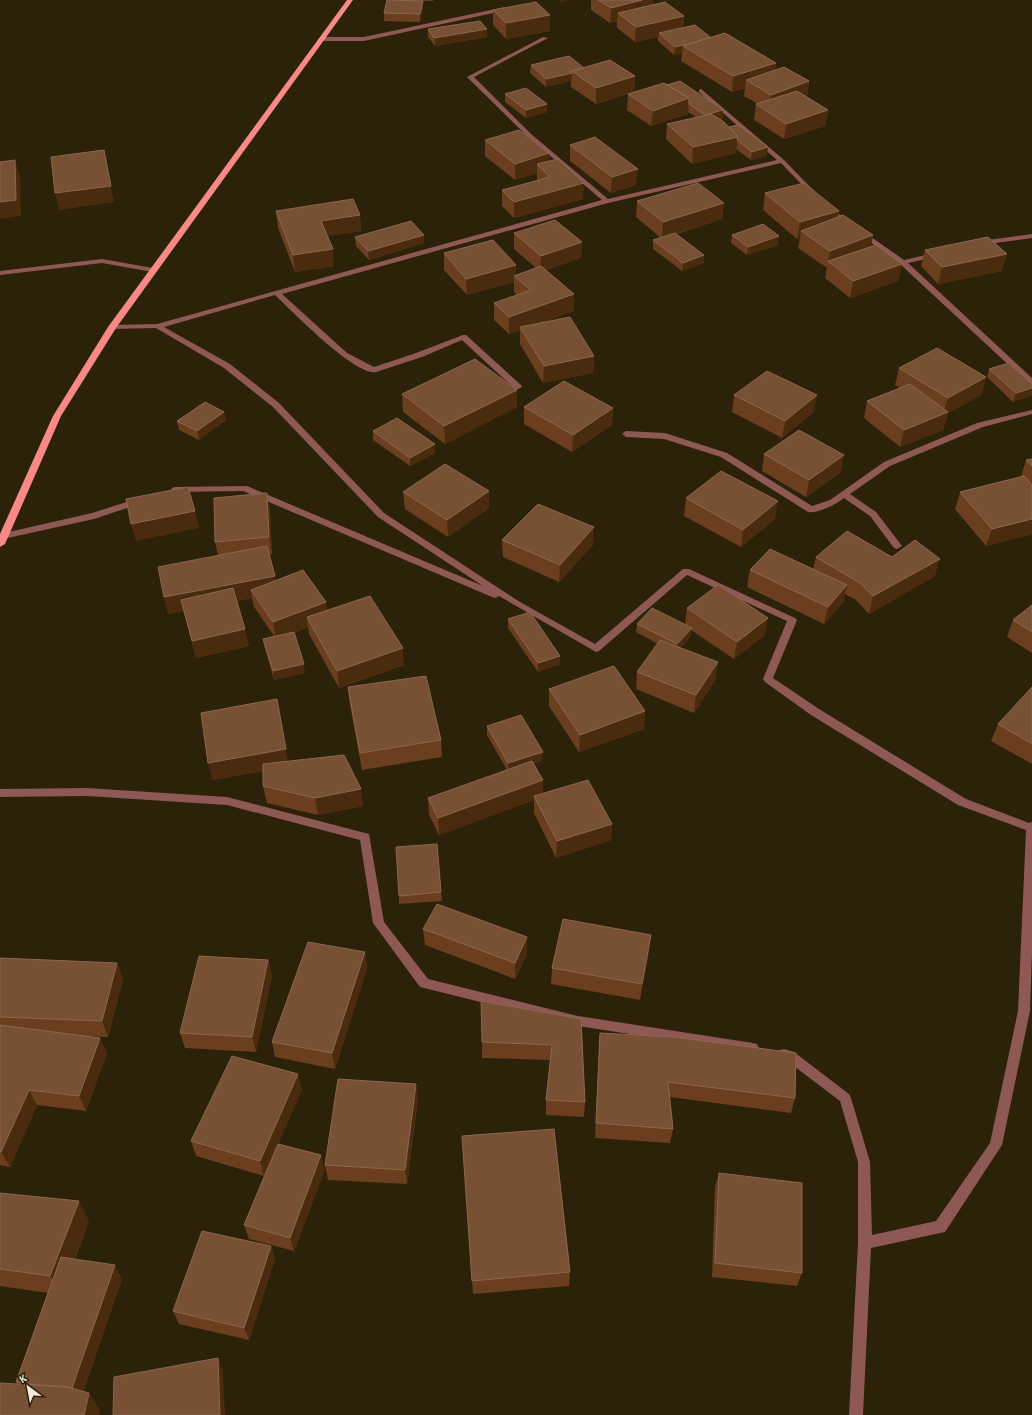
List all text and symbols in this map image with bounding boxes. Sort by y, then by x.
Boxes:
north arrow [8,1367,48,1407]
text: K [17,1372,29,1385]

